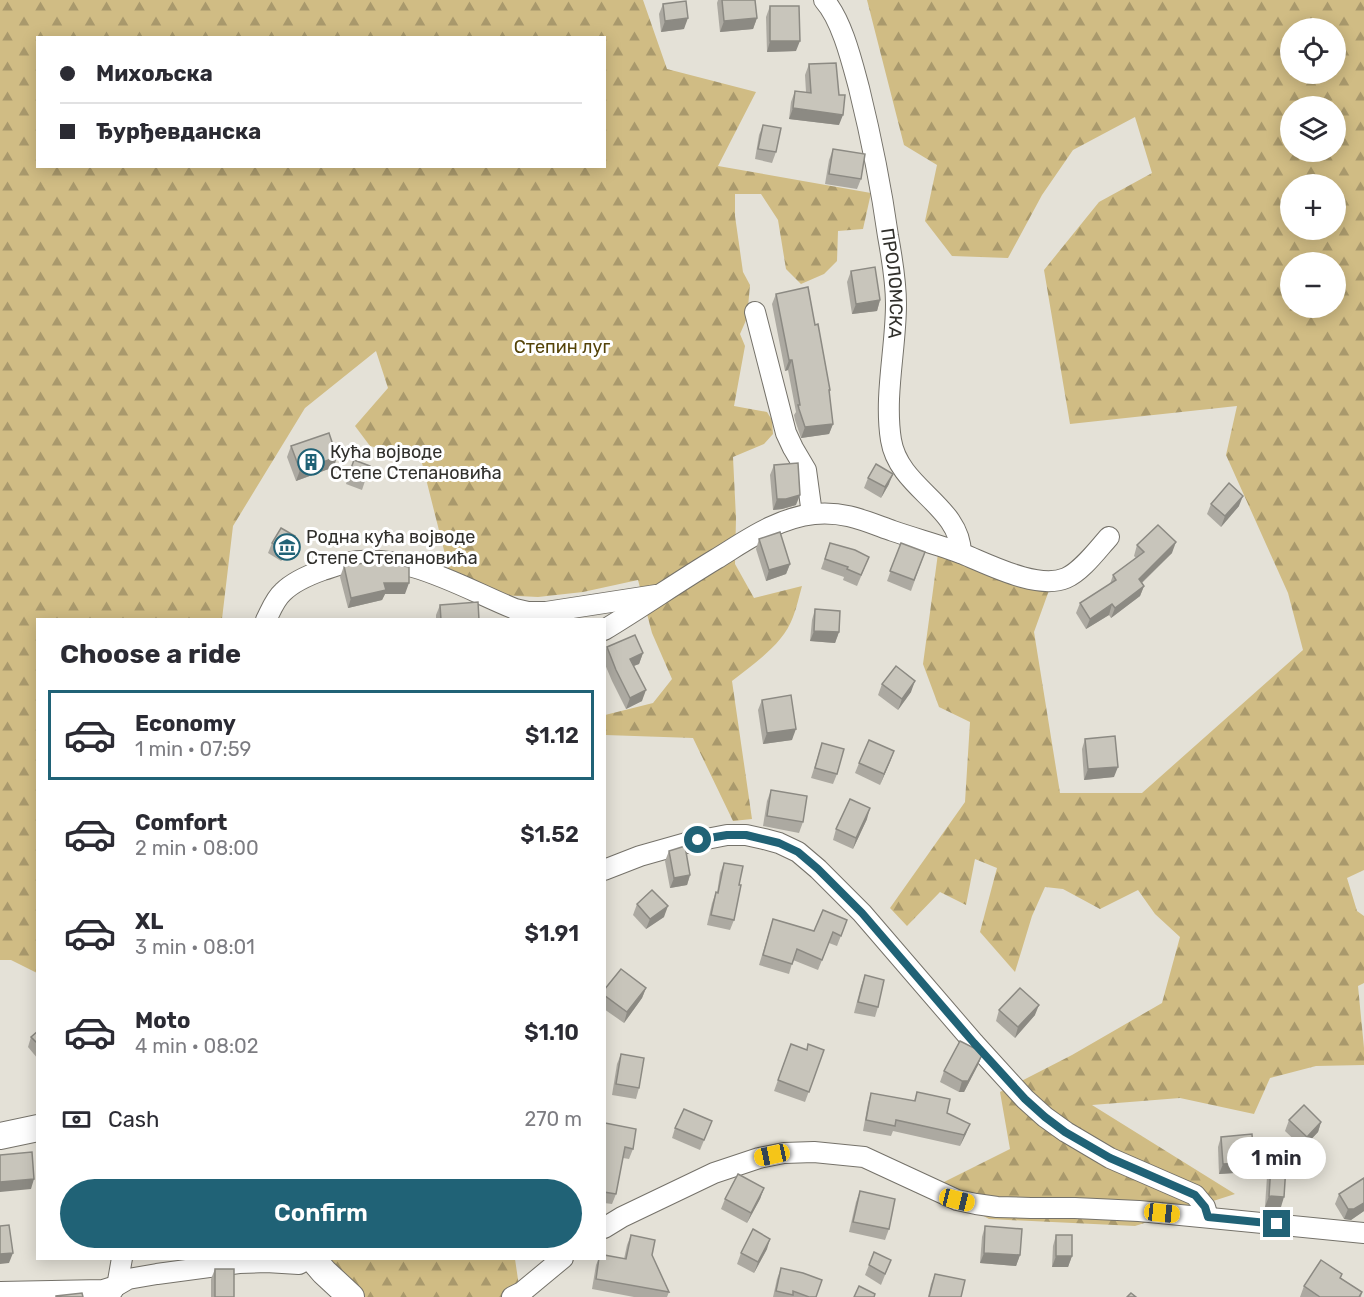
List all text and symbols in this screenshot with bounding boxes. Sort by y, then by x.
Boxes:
map controls [1280,18,1346,318]
button: locate [1280,18,1346,84]
text: Михољска [96,60,213,87]
button: layers [1280,96,1346,162]
text: Ђурђевданска [96,118,261,145]
button: + [1280,174,1346,240]
street label: ПРОЛОМСКА [876,227,907,340]
button: − [1280,252,1346,318]
park label: Степин луг [514,336,610,358]
place label: Кућа војводе Степе Степановића [330,441,502,484]
building icon: Кућа војводе Степе Степановића [296,447,326,477]
place label: Родна кућа војводе Степе Степановића [306,526,478,569]
museum icon: Родна кућа војводе Степе Степановића [272,532,302,562]
text: Choose a ride [60,638,241,670]
icon: car [63,708,117,762]
text: Economy [135,710,236,737]
text: $1.12 [525,722,579,749]
text: 1 min · 07:59 [135,737,251,761]
icon: car [63,807,117,861]
text: Comfort [135,809,227,836]
text: $1.52 [520,821,579,848]
route start [684,826,711,853]
text: 2 min · 08:00 [135,836,259,860]
icon: car [63,906,117,960]
text: XL [135,908,163,935]
text: $1.91 [525,920,579,947]
text: 3 min · 08:01 [135,935,255,959]
icon: car [63,1005,117,1059]
text: Moto [135,1007,190,1034]
text: $1.10 [524,1019,579,1046]
text: 4 min · 08:02 [135,1034,258,1058]
icon: cash [60,1103,93,1136]
text: Cash [108,1106,159,1133]
text: 270 m [525,1107,582,1131]
callout: 1 min [1228,1137,1326,1179]
car [753,1142,791,1168]
text: 1 min [1251,1146,1302,1170]
button: Confirm [60,1179,582,1248]
car [937,1187,977,1213]
car [1143,1202,1181,1224]
route end [1263,1210,1290,1237]

